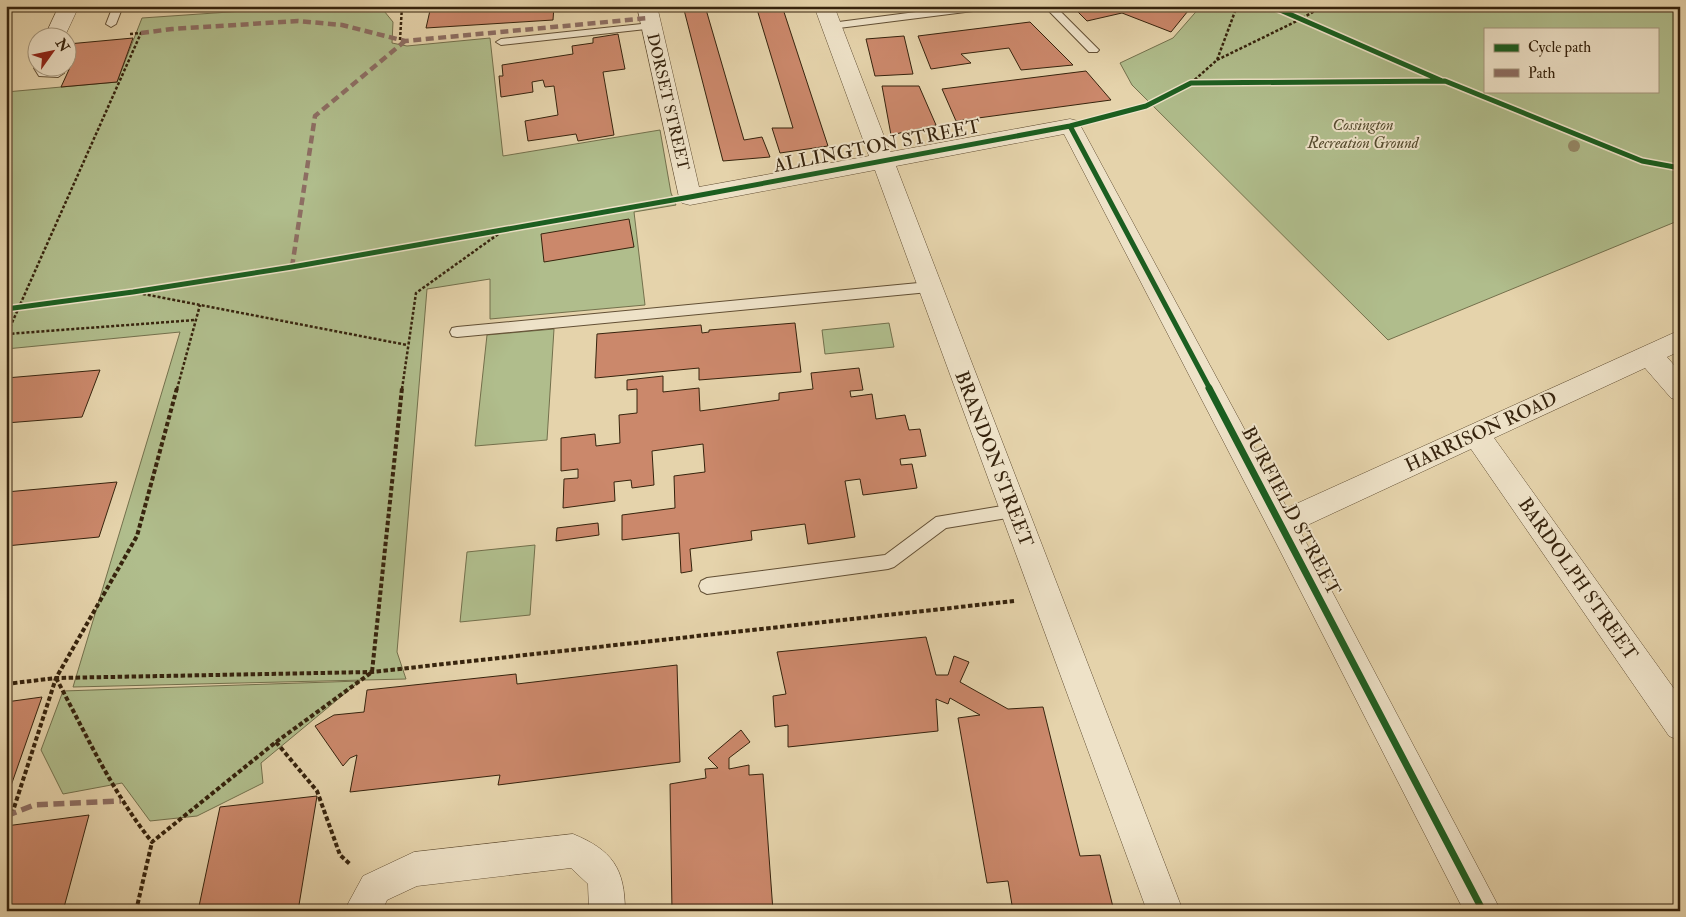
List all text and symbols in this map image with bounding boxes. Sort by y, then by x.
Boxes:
north arrow [28,28,78,78]
legend [1484,28,1658,92]
street label: DORSET STREET [642,31,694,173]
text: N [51,34,73,55]
text: Cycle path [1528,38,1591,58]
text: Path [1528,64,1555,83]
street label: ALLINGTON STREET [771,114,982,178]
park label: Cossington Recreation Ground [1307,115,1420,153]
street label: BRANDON STREET [949,368,1039,550]
street label: HARRISON ROAD [1401,386,1561,478]
street label: BURFIELD STREET [1236,422,1346,600]
street label: BARDOLPH STREET [1513,493,1643,665]

